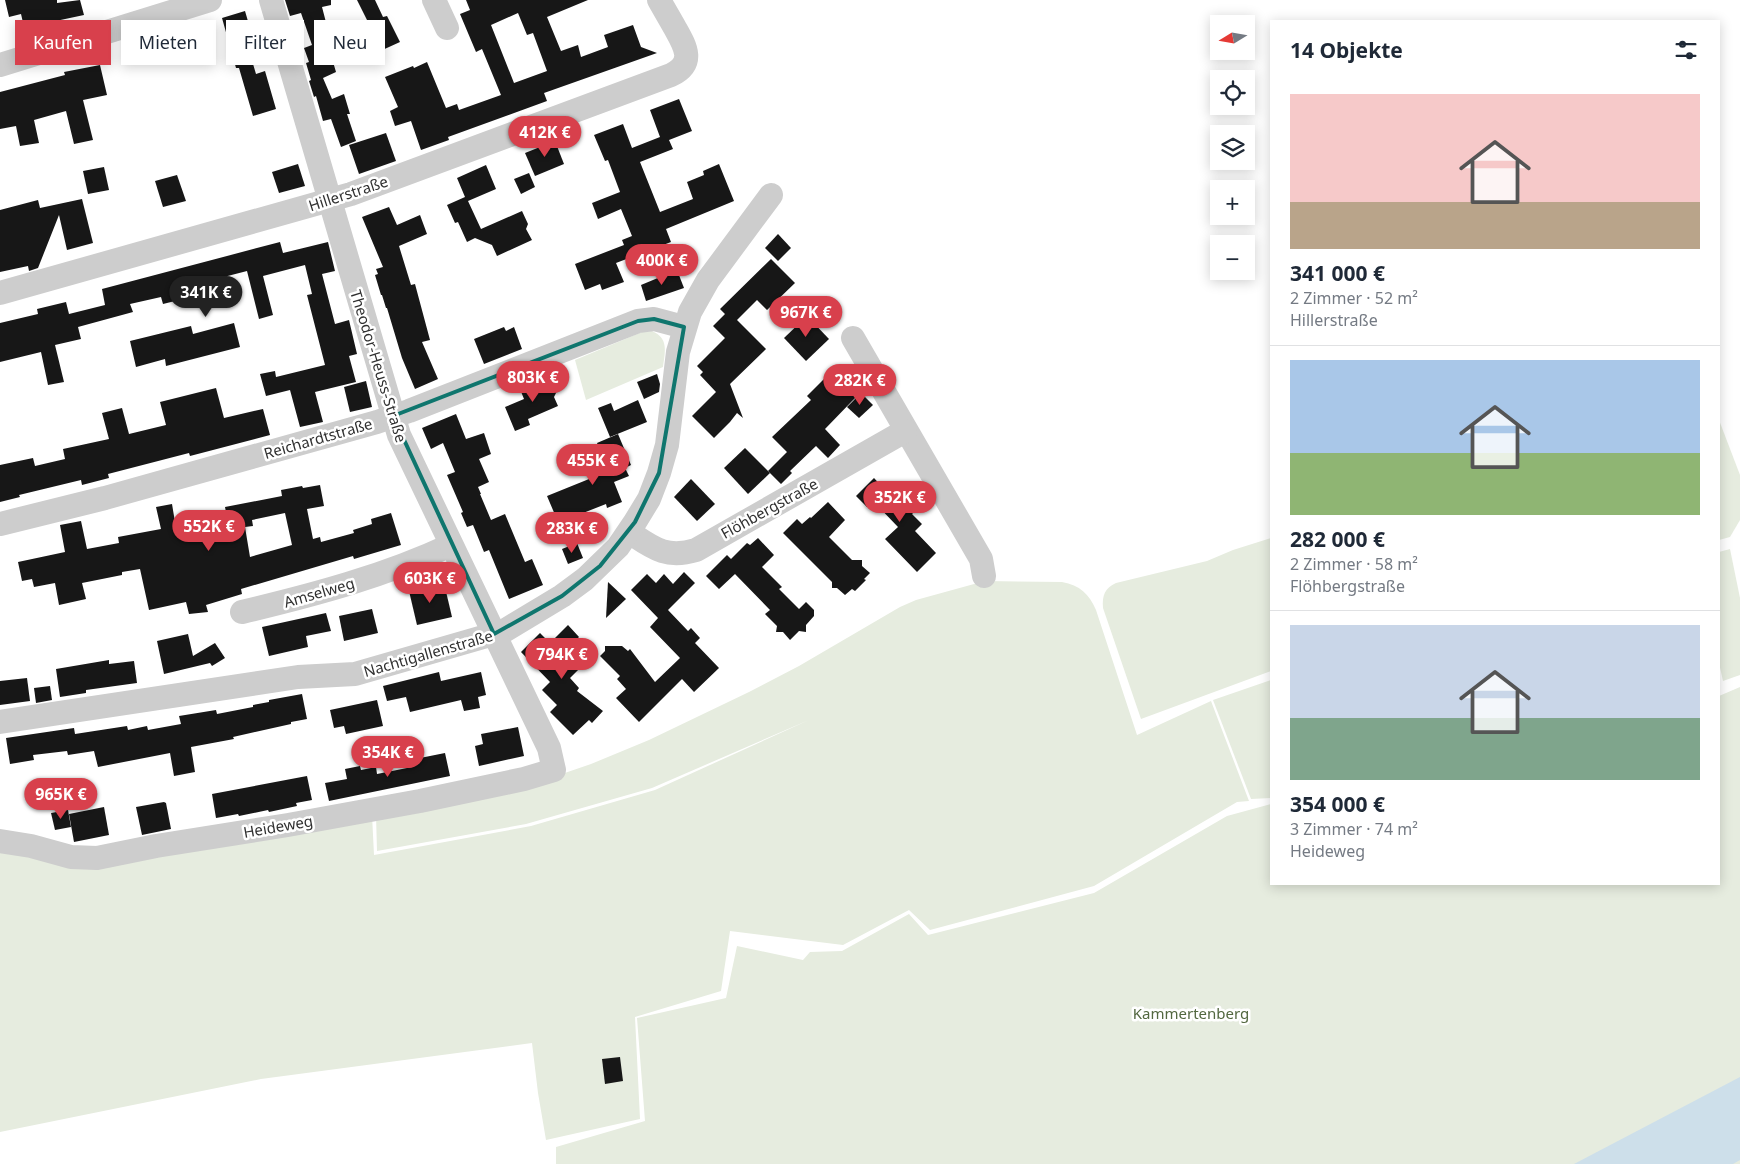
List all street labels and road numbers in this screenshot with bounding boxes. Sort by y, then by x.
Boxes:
street label: Hillerstraße [306,171,390,215]
street label: Theodor-Heuss-Straße [346,287,412,445]
street label: Reichardtstraße [261,413,375,463]
street label: Flöhbergstraße [717,473,821,543]
street label: Amselweg [281,572,357,612]
street label: Nachtigallenstraße [361,625,495,681]
street label: Heideweg [242,810,314,842]

